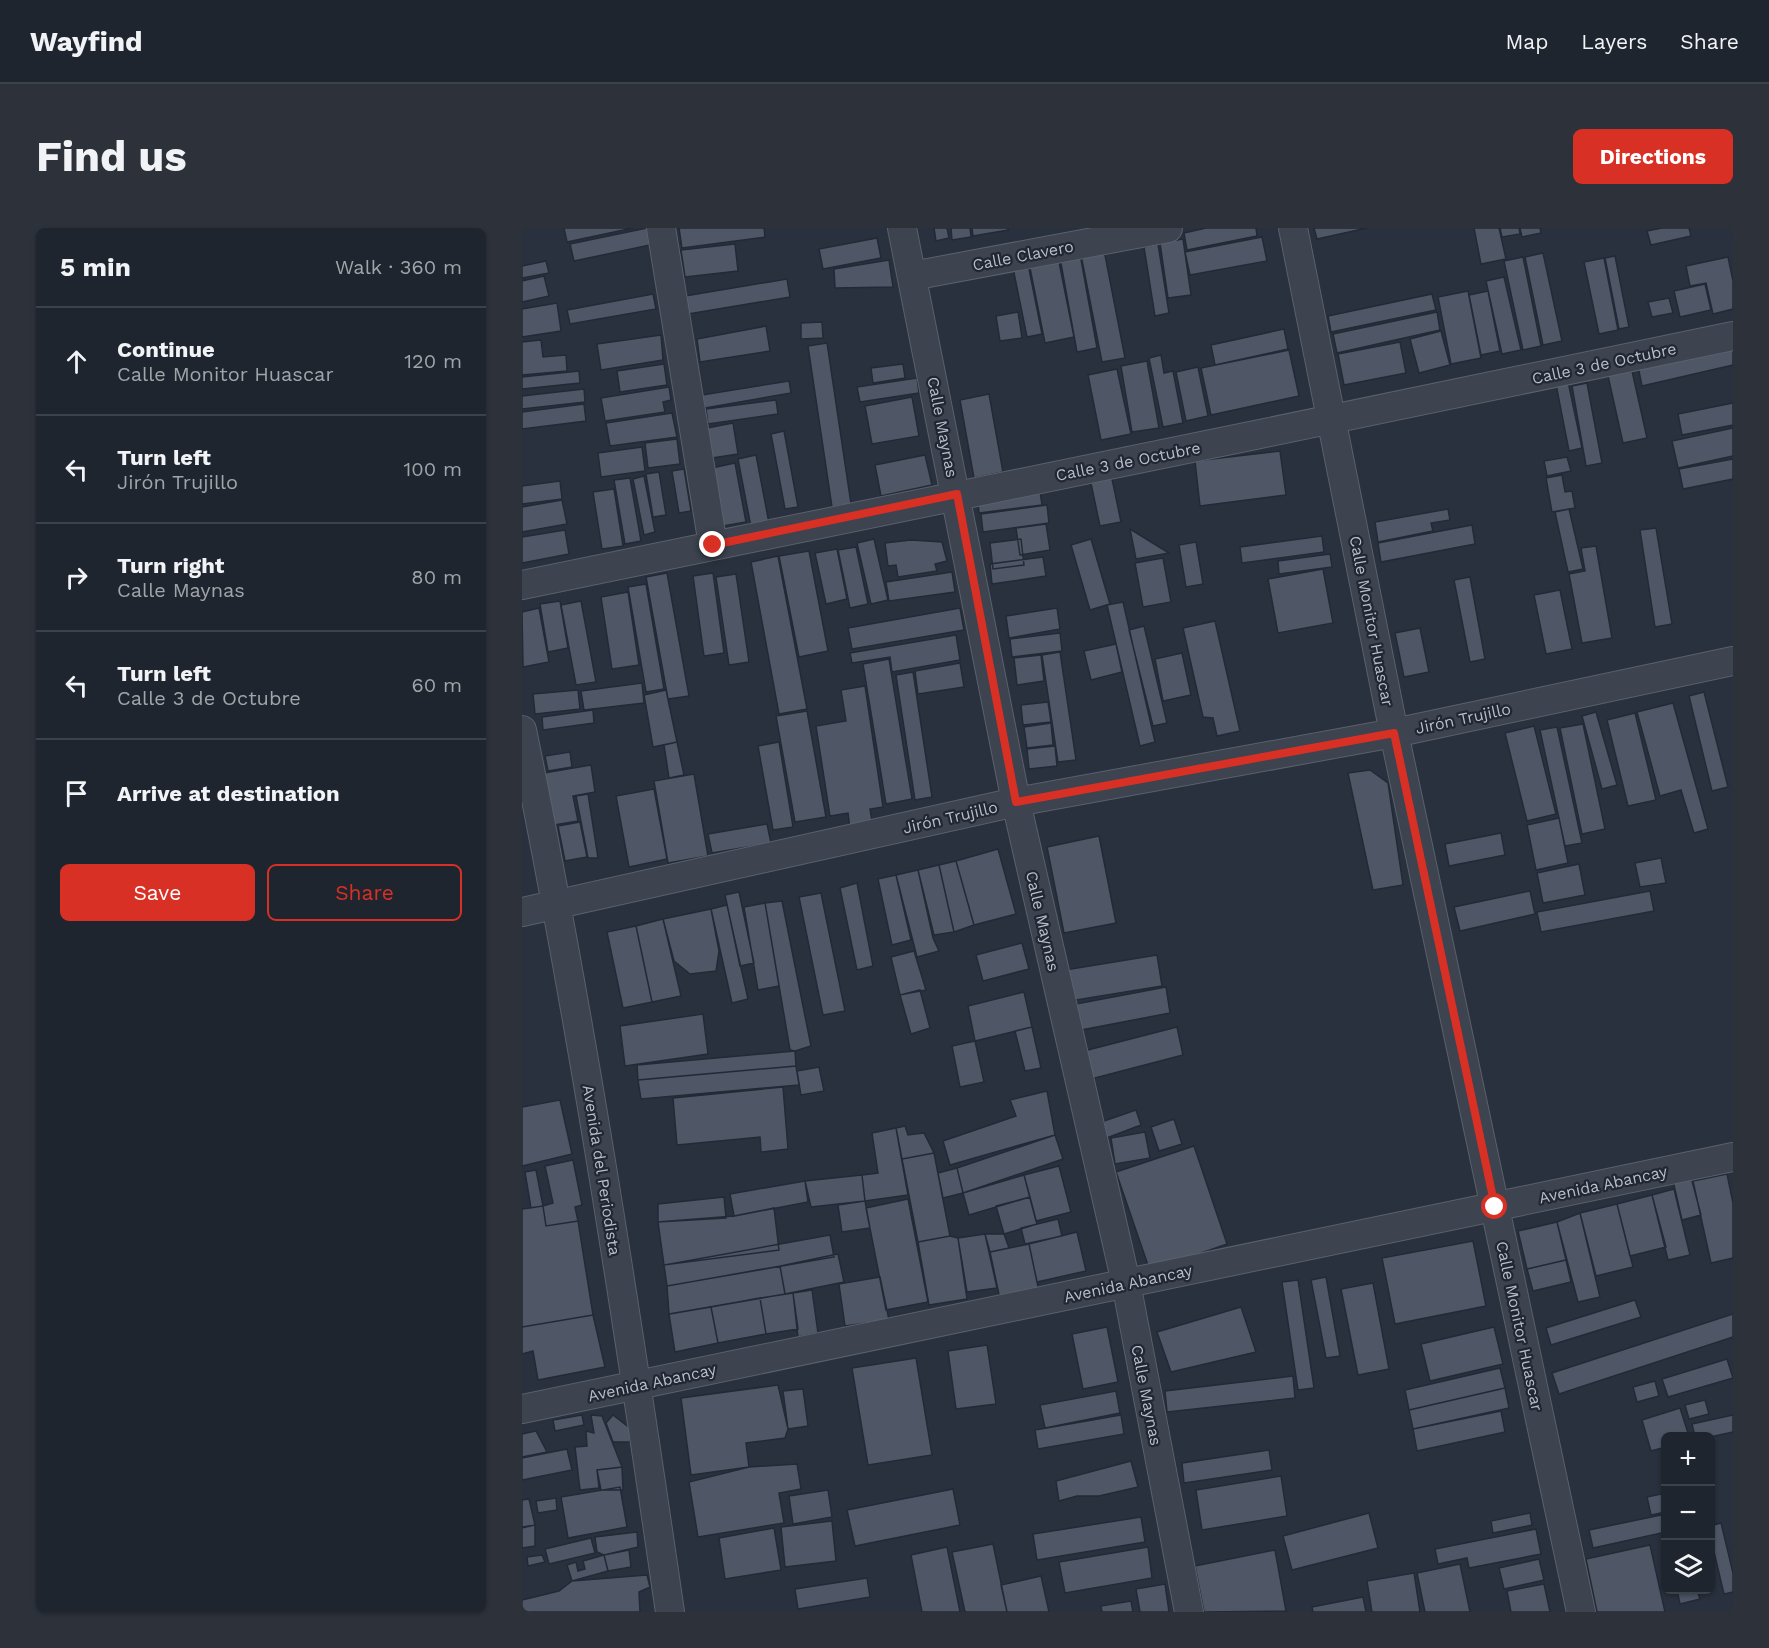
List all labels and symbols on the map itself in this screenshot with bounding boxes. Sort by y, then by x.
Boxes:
street label: Calle Clavero [971,236,1075,275]
street label: Calle 3 de Octubre [1530,339,1678,388]
street label: Calle Maynas [923,375,962,479]
street label: Calle 3 de Octubre [1054,438,1202,485]
route end [699,531,725,557]
street label: Calle Monitor Huascar [1346,534,1397,708]
street label: Jirón Trujillo [1414,699,1512,738]
street label: Jirón Trujillo [901,797,999,838]
street label: Calle Maynas [1022,869,1063,973]
street label: Avenida del Periodista [579,1083,624,1257]
street label: Avenida Abancay [1537,1161,1670,1207]
route start [1481,1193,1507,1219]
street label: Calle Monitor Huascar [1492,1239,1547,1413]
street label: Avenida Abancay [1062,1260,1195,1306]
street label: Calle Maynas [1127,1343,1166,1447]
street label: Avenida Abancay [586,1359,719,1405]

